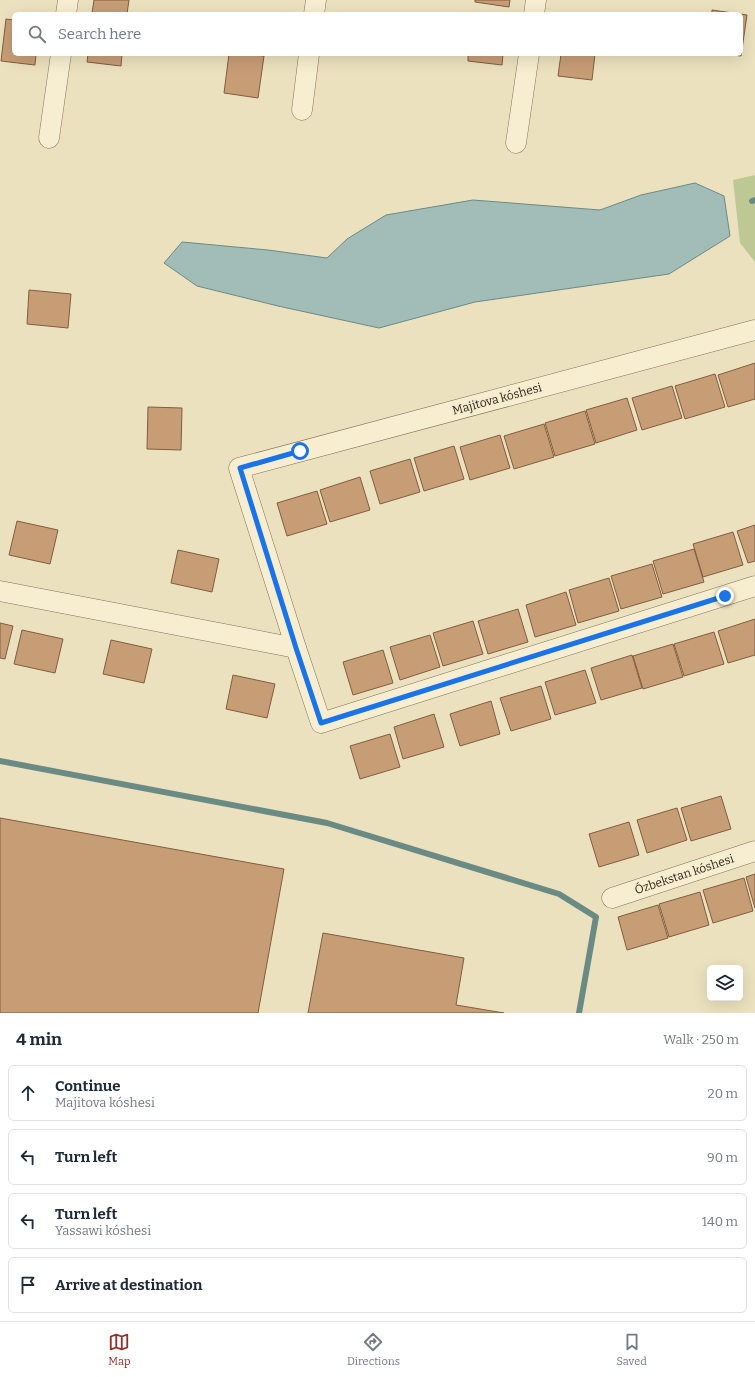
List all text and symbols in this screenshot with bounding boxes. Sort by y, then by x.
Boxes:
search box [12,12,743,56]
icon: search [26,23,48,45]
text: Search here [58,25,141,43]
street label: Majitova kóshesi [451,380,544,418]
route start [291,442,309,460]
route end [716,587,734,605]
street label: Ózbekstan kóshesi [632,851,736,897]
map controls [707,965,743,1001]
button: layers [707,965,743,1001]
text: 4 min [16,1029,62,1050]
text: Walk · 250 m [663,1032,739,1047]
text: Continue [55,1077,121,1095]
icon: ahead [17,1082,39,1104]
text: 20 m [708,1086,738,1101]
text: Majitova kóshesi [55,1095,155,1110]
icon: left [17,1146,39,1168]
text: Turn left [55,1148,117,1166]
text: 90 m [707,1150,738,1165]
text: Turn left [55,1205,117,1223]
icon: left [17,1210,39,1232]
text: 140 m [702,1214,738,1229]
text: Yassawi kóshesi [55,1223,151,1238]
icon: arrive [17,1274,39,1296]
text: Arrive at destination [55,1276,202,1294]
tab: Map [108,1331,130,1368]
tab: Directions [347,1331,400,1368]
tab: Saved [616,1331,647,1368]

